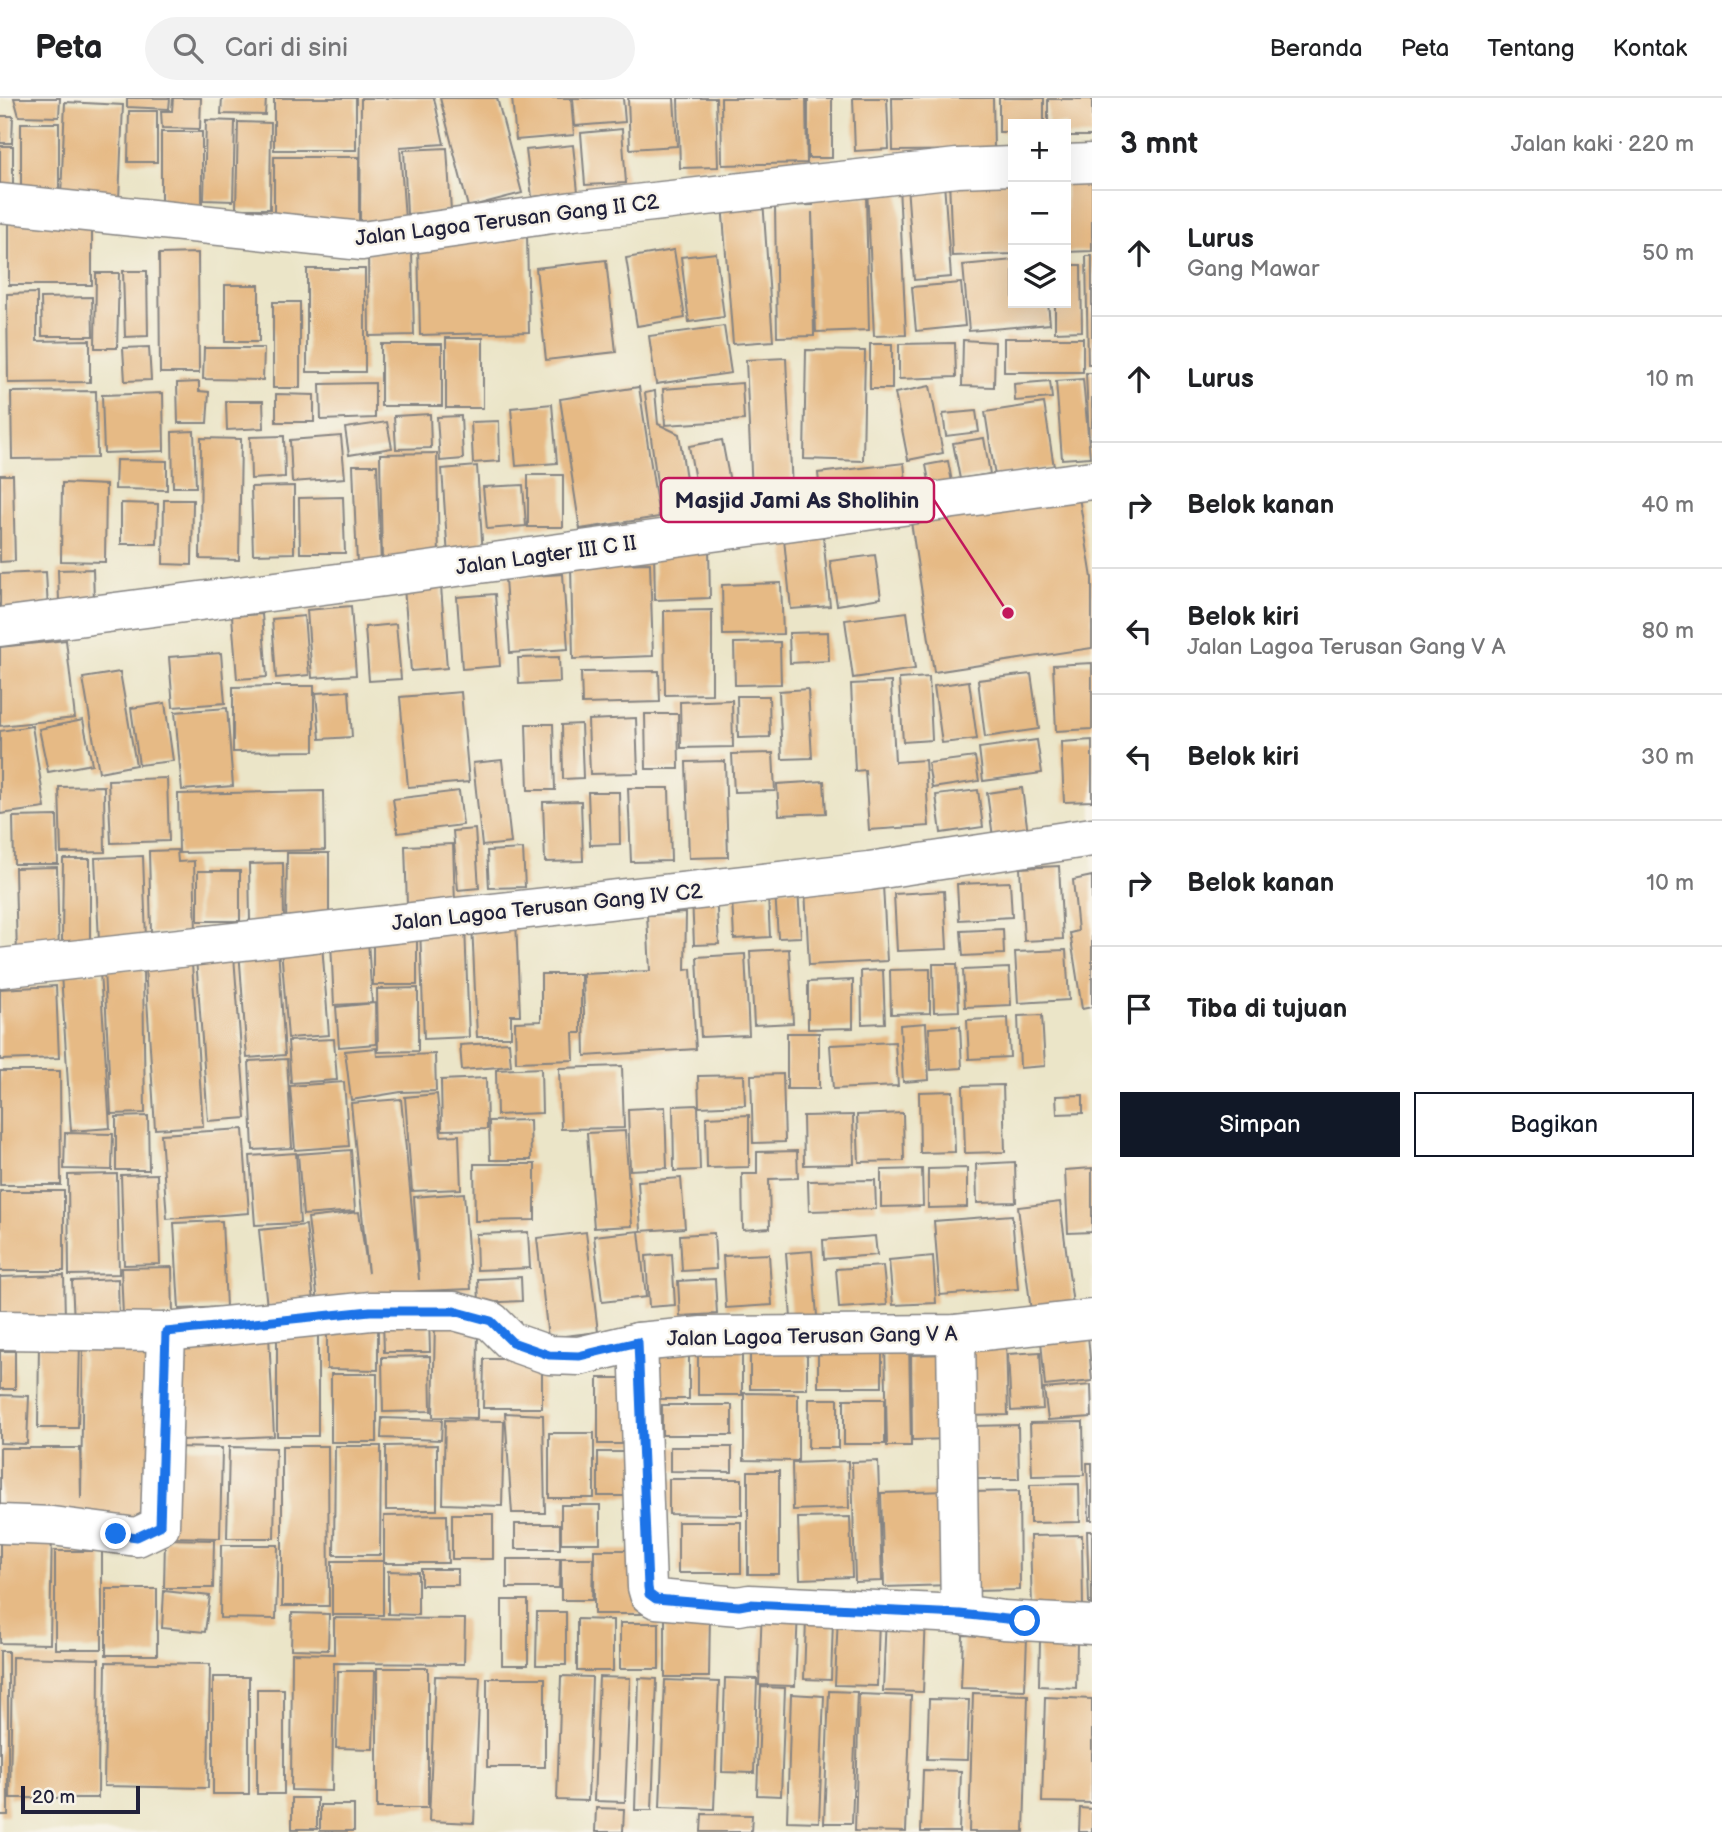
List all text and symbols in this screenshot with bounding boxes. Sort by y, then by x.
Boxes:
search box [145,17,635,80]
text: Peta [35,28,103,68]
icon: search [169,29,207,67]
text: Cari di sini [225,33,348,64]
text: Beranda [1269,34,1363,63]
text: Peta [1401,34,1449,63]
text: Tentang [1487,34,1575,63]
text: Kontak [1613,34,1687,63]
map controls [1008,119,1071,308]
button: + [1008,119,1071,182]
text: 3 mnt [1120,126,1198,162]
text: Jalan kaki · 220 m [1511,130,1694,158]
button: − [1008,182,1071,245]
street label: Jalan Lagoa Terusan Gang II C2 [354,189,661,252]
text: Lurus [1187,224,1254,255]
icon: ahead [1120,234,1158,272]
text: 50 m [1642,239,1694,267]
button: layers [1008,245,1071,308]
text: Gang Mawar [1187,255,1319,283]
icon: ahead [1120,360,1158,398]
text: Lurus [1187,364,1254,395]
text: 10 m [1646,365,1694,393]
callout: Masjid Jami As Sholihin [661,478,934,522]
icon: right [1120,486,1158,524]
text: Masjid Jami As Sholihin [675,487,919,515]
text: Belok kanan [1187,490,1334,521]
text: 40 m [1641,491,1694,519]
street label: Jalan Lagter III C II [454,530,638,581]
text: Belok kiri [1187,602,1299,633]
icon: left [1120,612,1158,650]
text: 80 m [1642,617,1694,645]
text: Jalan Lagoa Terusan Gang V A [1187,633,1505,661]
icon: left [1120,738,1158,776]
text: Belok kiri [1187,742,1299,773]
text: 30 m [1641,743,1694,771]
icon: right [1120,864,1158,902]
text: Belok kanan [1187,868,1334,899]
text: 10 m [1646,869,1694,897]
street label: Jalan Lagoa Terusan Gang IV C2 [390,879,704,936]
icon: arrive [1120,990,1158,1028]
text: Tiba di tujuan [1187,994,1347,1025]
button: Simpan [1120,1092,1400,1157]
button: Bagikan [1414,1092,1694,1157]
street label: Jalan Lagoa Terusan Gang V A [666,1321,958,1352]
route end [100,1518,131,1549]
route start [1009,1605,1040,1636]
scale bar [21,1783,140,1815]
text: 20 m [32,1786,75,1809]

